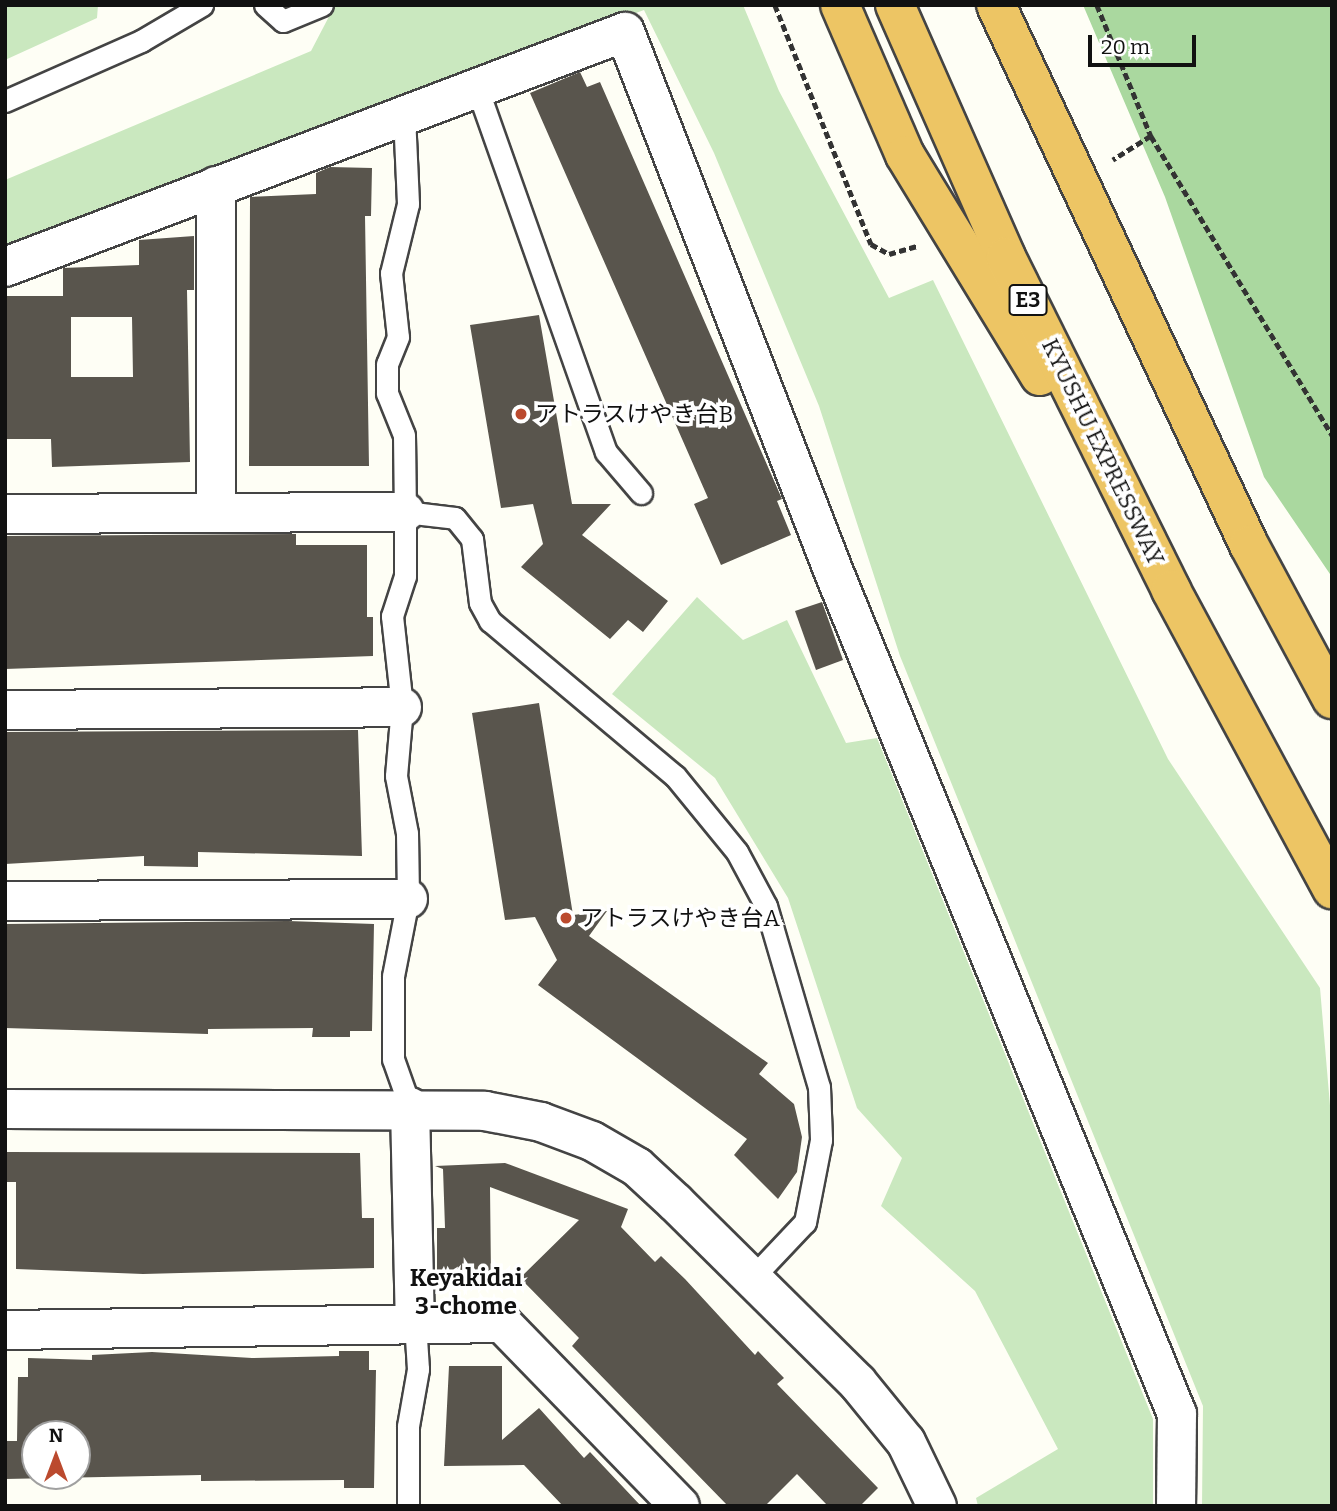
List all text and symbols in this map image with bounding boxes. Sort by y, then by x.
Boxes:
scale bar [1092,21,1200,65]
text: 20 m [1101,34,1150,60]
road number: E3 [1007,282,1049,318]
street label: KYUSHU EXPRESSWAY [1036,334,1170,570]
place label: アトラスけやき台B [535,400,734,428]
marker: アトラスけやき台B [513,406,529,422]
place label: アトラスけやき台A [580,904,780,932]
marker: アトラスけやき台A [558,910,574,926]
district label: Keyakidai 3-chome [410,1265,522,1321]
north arrow [21,1420,91,1490]
text: N [49,1424,63,1447]

